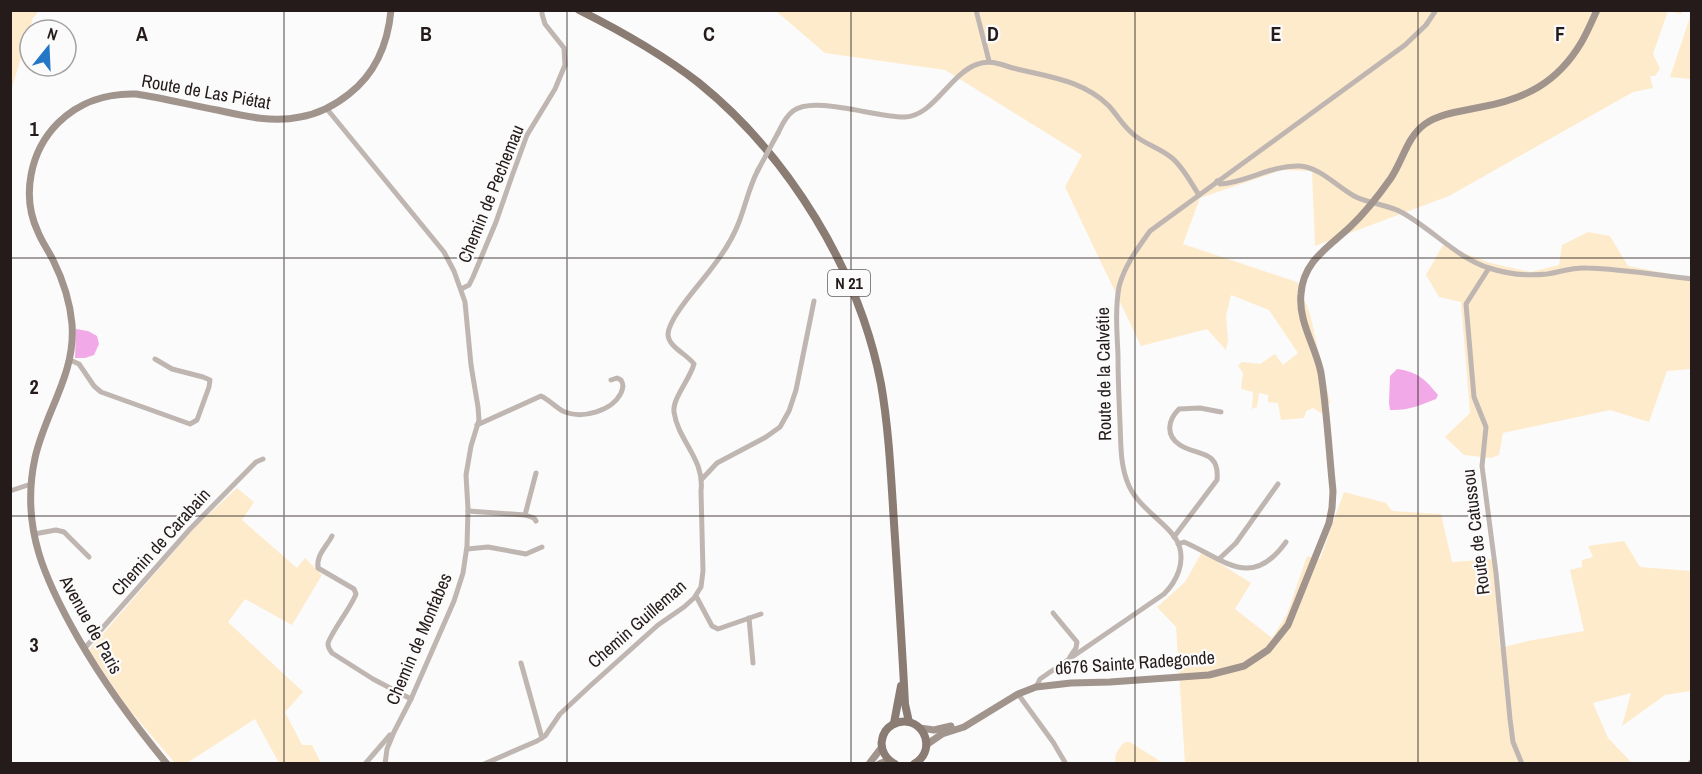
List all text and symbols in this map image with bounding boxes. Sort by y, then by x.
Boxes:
north arrow [18,18,78,78]
text: A [136,20,148,47]
text: B [420,20,432,47]
text: C [703,20,715,47]
text: D [987,20,999,47]
text: E [1271,20,1282,47]
text: F [1555,20,1565,47]
text: N [45,22,61,46]
street label: Route de Las Piétat [140,68,273,115]
text: 1 [29,115,39,142]
street label: Chemin de Pechemau [451,121,530,267]
road number: N 21 [828,270,870,296]
street label: Route de la Calvétie [1090,307,1117,441]
text: 2 [29,373,39,400]
street label: Route de Catussou [1455,468,1496,596]
street label: Chemin de Carabain [105,482,216,601]
street label: Chemin de Monfabes [379,569,458,709]
street label: Avenue de Paris [54,570,129,678]
street label: Chemin Guilleman [582,574,691,673]
text: 3 [29,631,39,658]
street label: d676 Sainte Radegonde [1054,644,1216,681]

